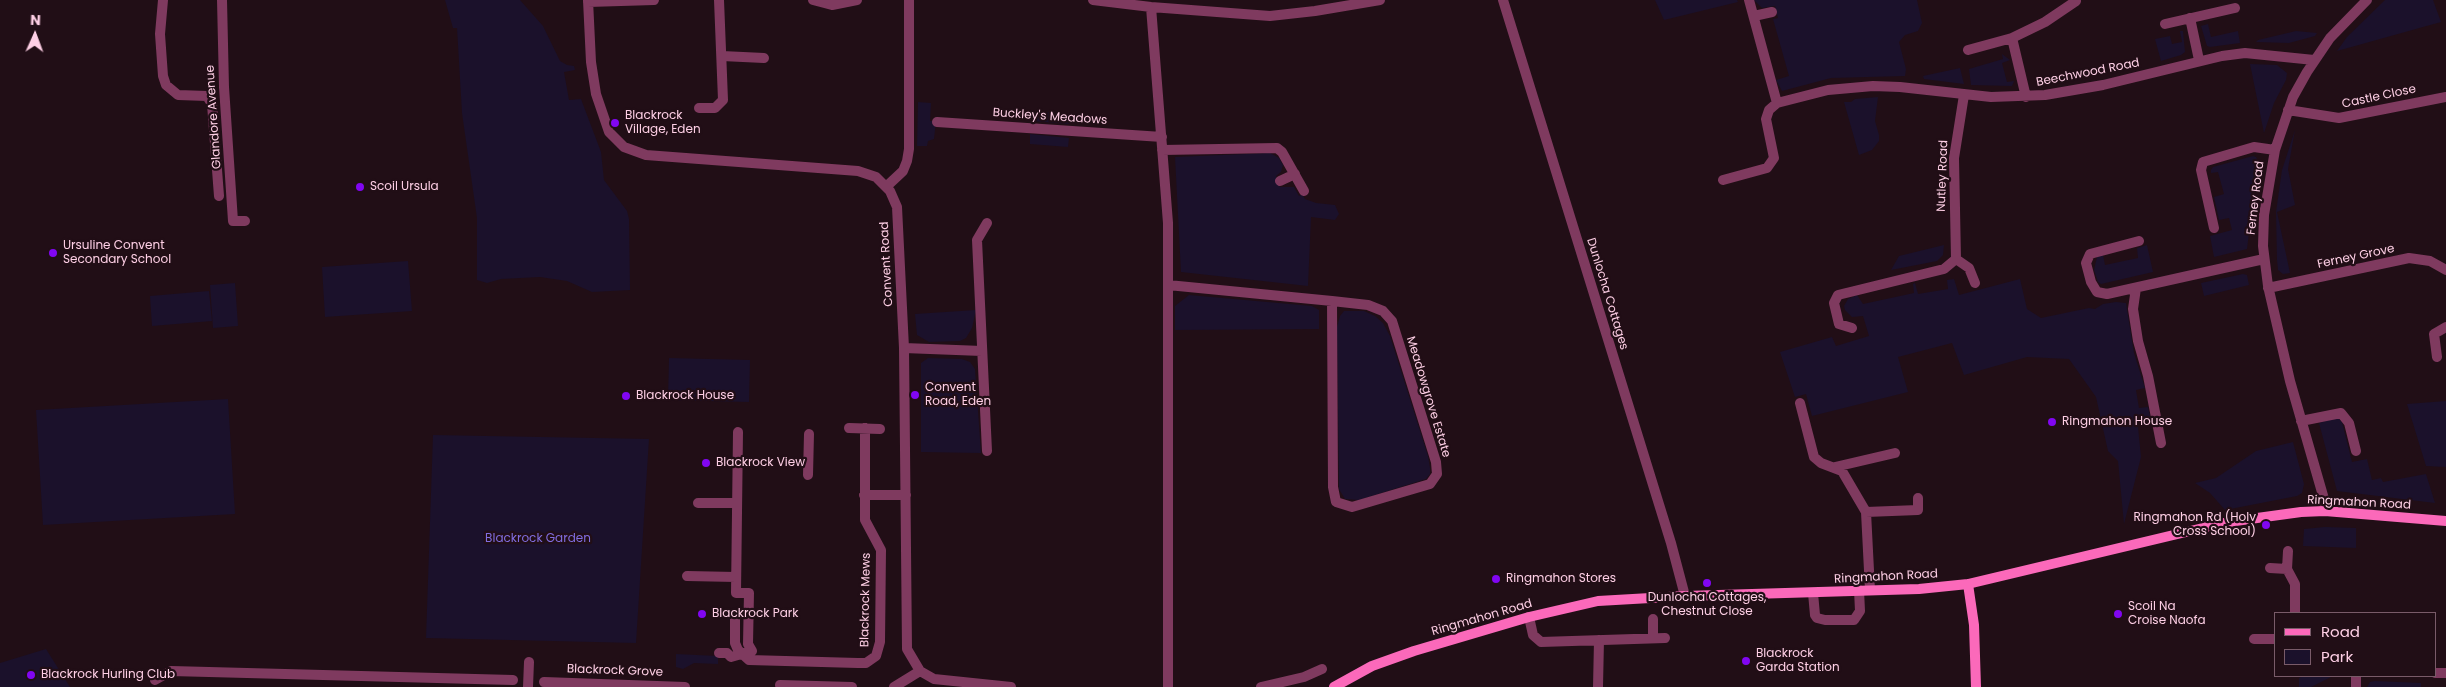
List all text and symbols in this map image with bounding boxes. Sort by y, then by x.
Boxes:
north arrow [10,10,60,60]
text: N [30,10,41,30]
street label: Beechwood Road [2035,56,2141,90]
street label: Glandore Avenue [203,65,225,169]
street label: Castle Close [2341,82,2417,112]
street label: Buckley's Meadows [992,106,1108,128]
place label: Blackrock Village, Eden [625,109,701,137]
marker: Blackrock Village, Eden [609,117,621,129]
street label: Nutley Road [1935,140,1951,212]
street label: Ferney Road [2244,160,2268,236]
place label: Scoil Ursula [370,180,439,194]
marker: Scoil Ursula [354,181,366,193]
street label: Convent Road [878,221,896,307]
street label: Dunlocha Cottages [1583,236,1631,352]
place label: Ursuline Convent Secondary School [63,239,171,267]
street label: Ferney Grove [2316,242,2396,272]
marker: Ursuline Convent Secondary School [47,247,59,259]
street label: Meadowgrove Estate [1403,335,1453,459]
place label: Convent Road, Eden [925,381,991,409]
place label: Blackrock House [636,389,734,403]
marker: Convent Road, Eden [909,389,921,401]
marker: Blackrock House [620,390,632,402]
place label: Ringmahon House [2062,415,2172,429]
marker: Ringmahon House [2046,416,2058,428]
place label: Blackrock View [716,456,805,470]
marker: Blackrock View [700,457,712,469]
street label: Ringmahon Road [2307,493,2411,513]
place label: Ringmahon Rd (Holy Cross School) [2133,511,2256,539]
marker: Ringmahon Rd (Holy Cross School) [2260,519,2272,531]
park label: Blackrock Garden [485,532,591,546]
street label: Blackrock Mews [858,553,874,647]
street label: Ringmahon Road [1834,567,1938,587]
place label: Ringmahon Stores [1506,572,1616,586]
marker: Ringmahon Stores [1490,573,1502,585]
marker: Dunlocha Cottages, Chestnut Close [1701,577,1713,589]
place label: Dunlocha Cottages, Chestnut Close [1648,591,1766,619]
street label: Ringmahon Road [1430,597,1534,639]
place label: Scoil Na Croise Naofa [2128,600,2206,628]
place label: Blackrock Park [712,607,798,621]
marker: Blackrock Park [696,608,708,620]
marker: Scoil Na Croise Naofa [2112,608,2124,620]
legend [2274,612,2436,677]
text: Road [2321,621,2360,642]
text: Park [2321,646,2353,667]
place label: Blackrock Garda Station [1756,647,1840,675]
marker: Blackrock Garda Station [1740,655,1752,667]
street label: Blackrock Grove [567,662,663,680]
place label: Blackrock Hurling Club [41,668,175,682]
marker: Blackrock Hurling Club [25,669,37,681]

